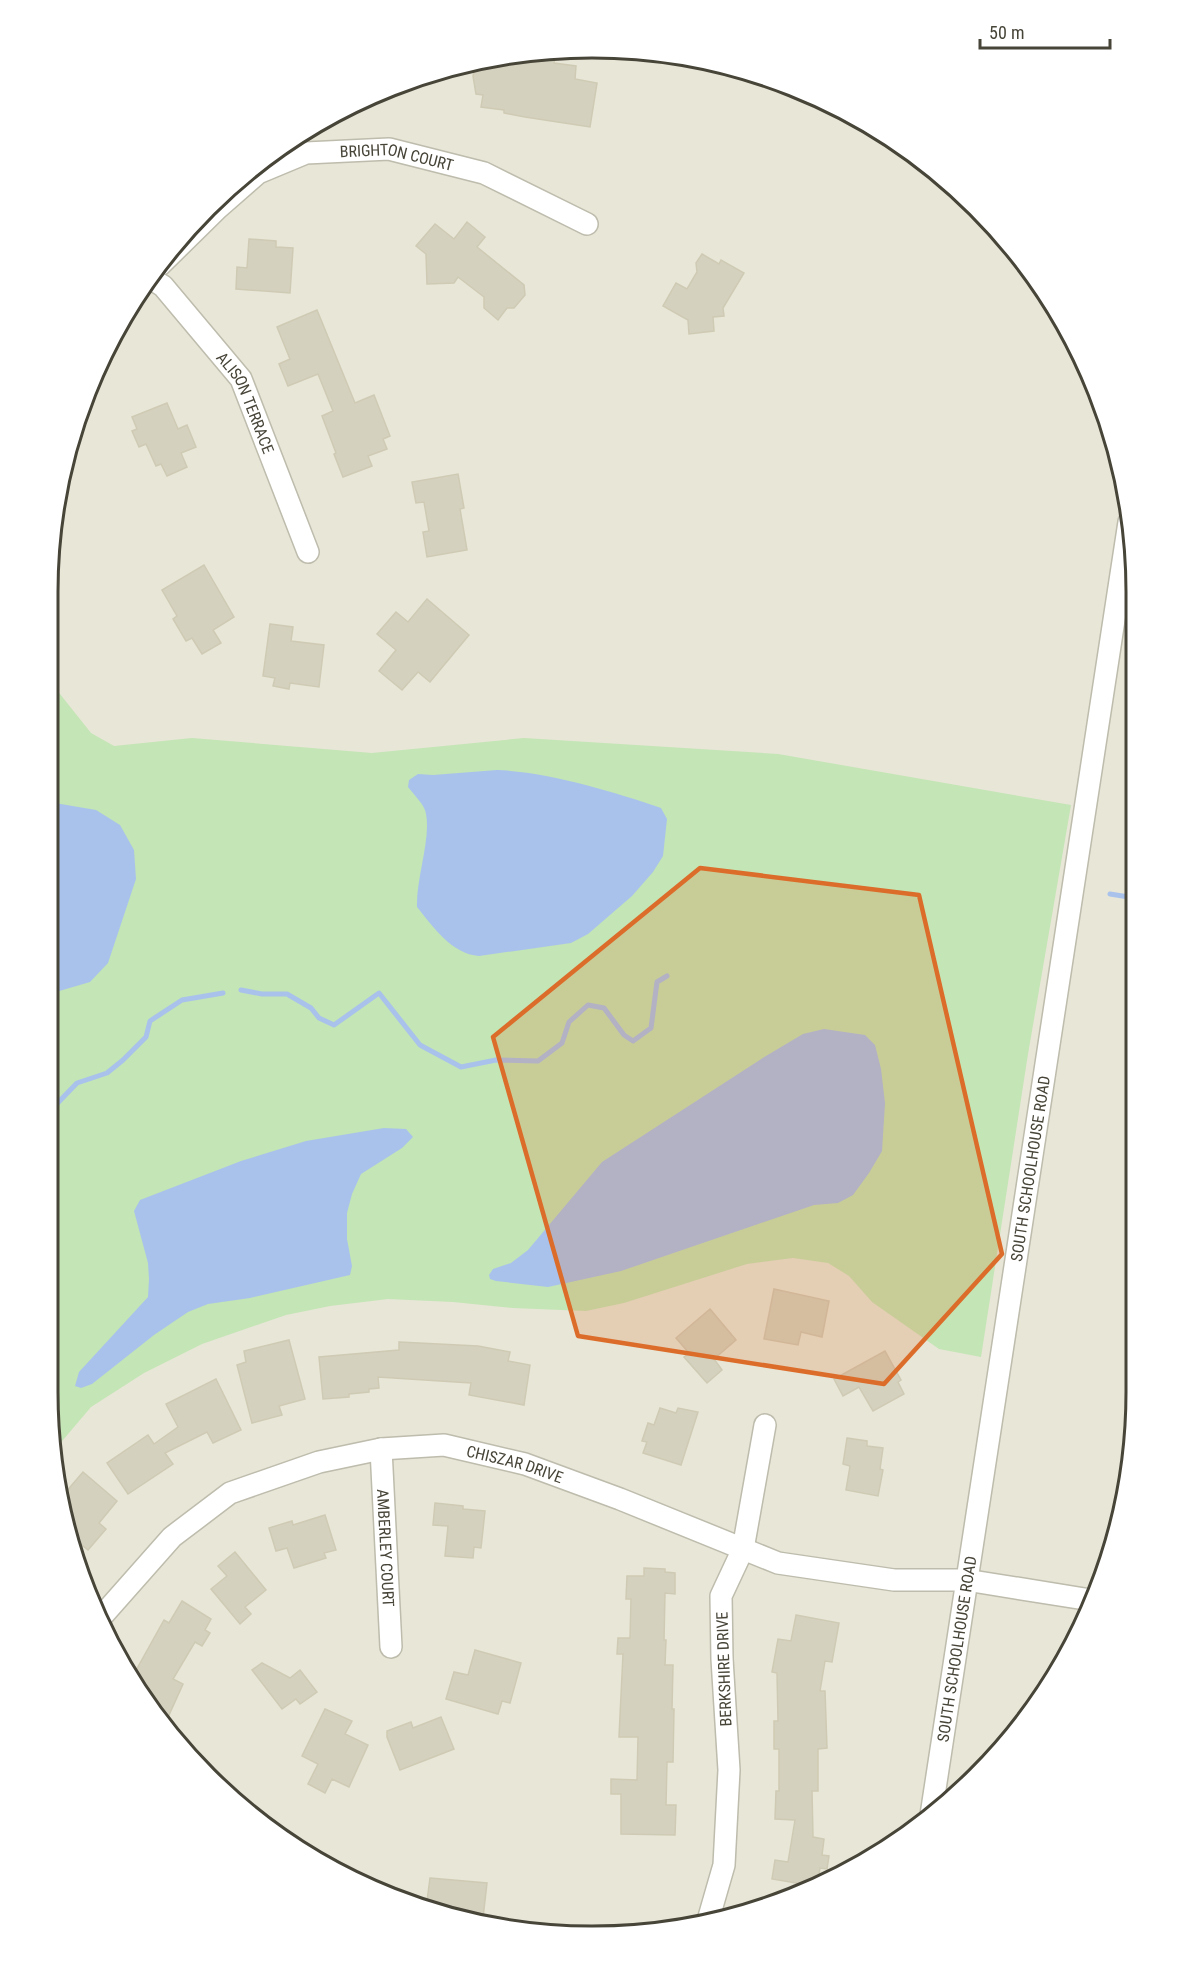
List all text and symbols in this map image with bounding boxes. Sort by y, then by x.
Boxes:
scale bar [980,12,1110,50]
text: 50 m [989,22,1024,43]
street label: BRIGHTON COURT [339,140,456,174]
street label: ALISON TERRACE [213,348,278,456]
street label: SOUTH SCHOOLHOUSE ROAD [1006,1074,1054,1263]
street label: CHISZAR DRIVE [465,1441,566,1487]
street label: AMBERLEY COURT [374,1488,398,1607]
street label: SOUTH SCHOOLHOUSE ROAD [933,1555,980,1743]
street label: BERKSHIRE DRIVE [713,1611,735,1727]

